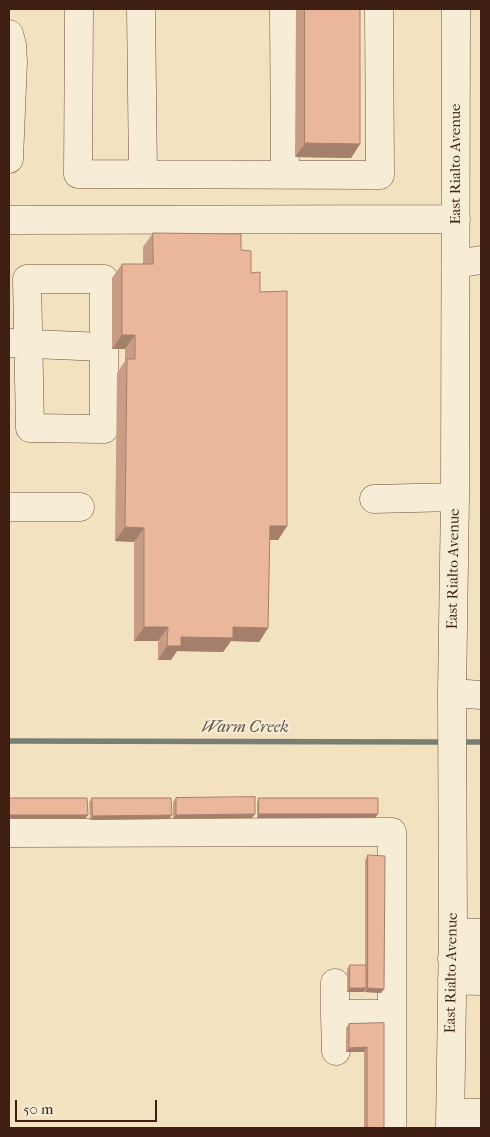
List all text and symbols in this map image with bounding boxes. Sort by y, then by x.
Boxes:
street label: East Rialto Avenue [447,103,465,225]
street label: East Rialto Avenue [444,508,464,630]
water label: Warm Creek [201,718,289,738]
street label: East Rialto Avenue [442,912,462,1034]
scale bar [18,1090,160,1122]
text: 50 m [23,1100,53,1118]

